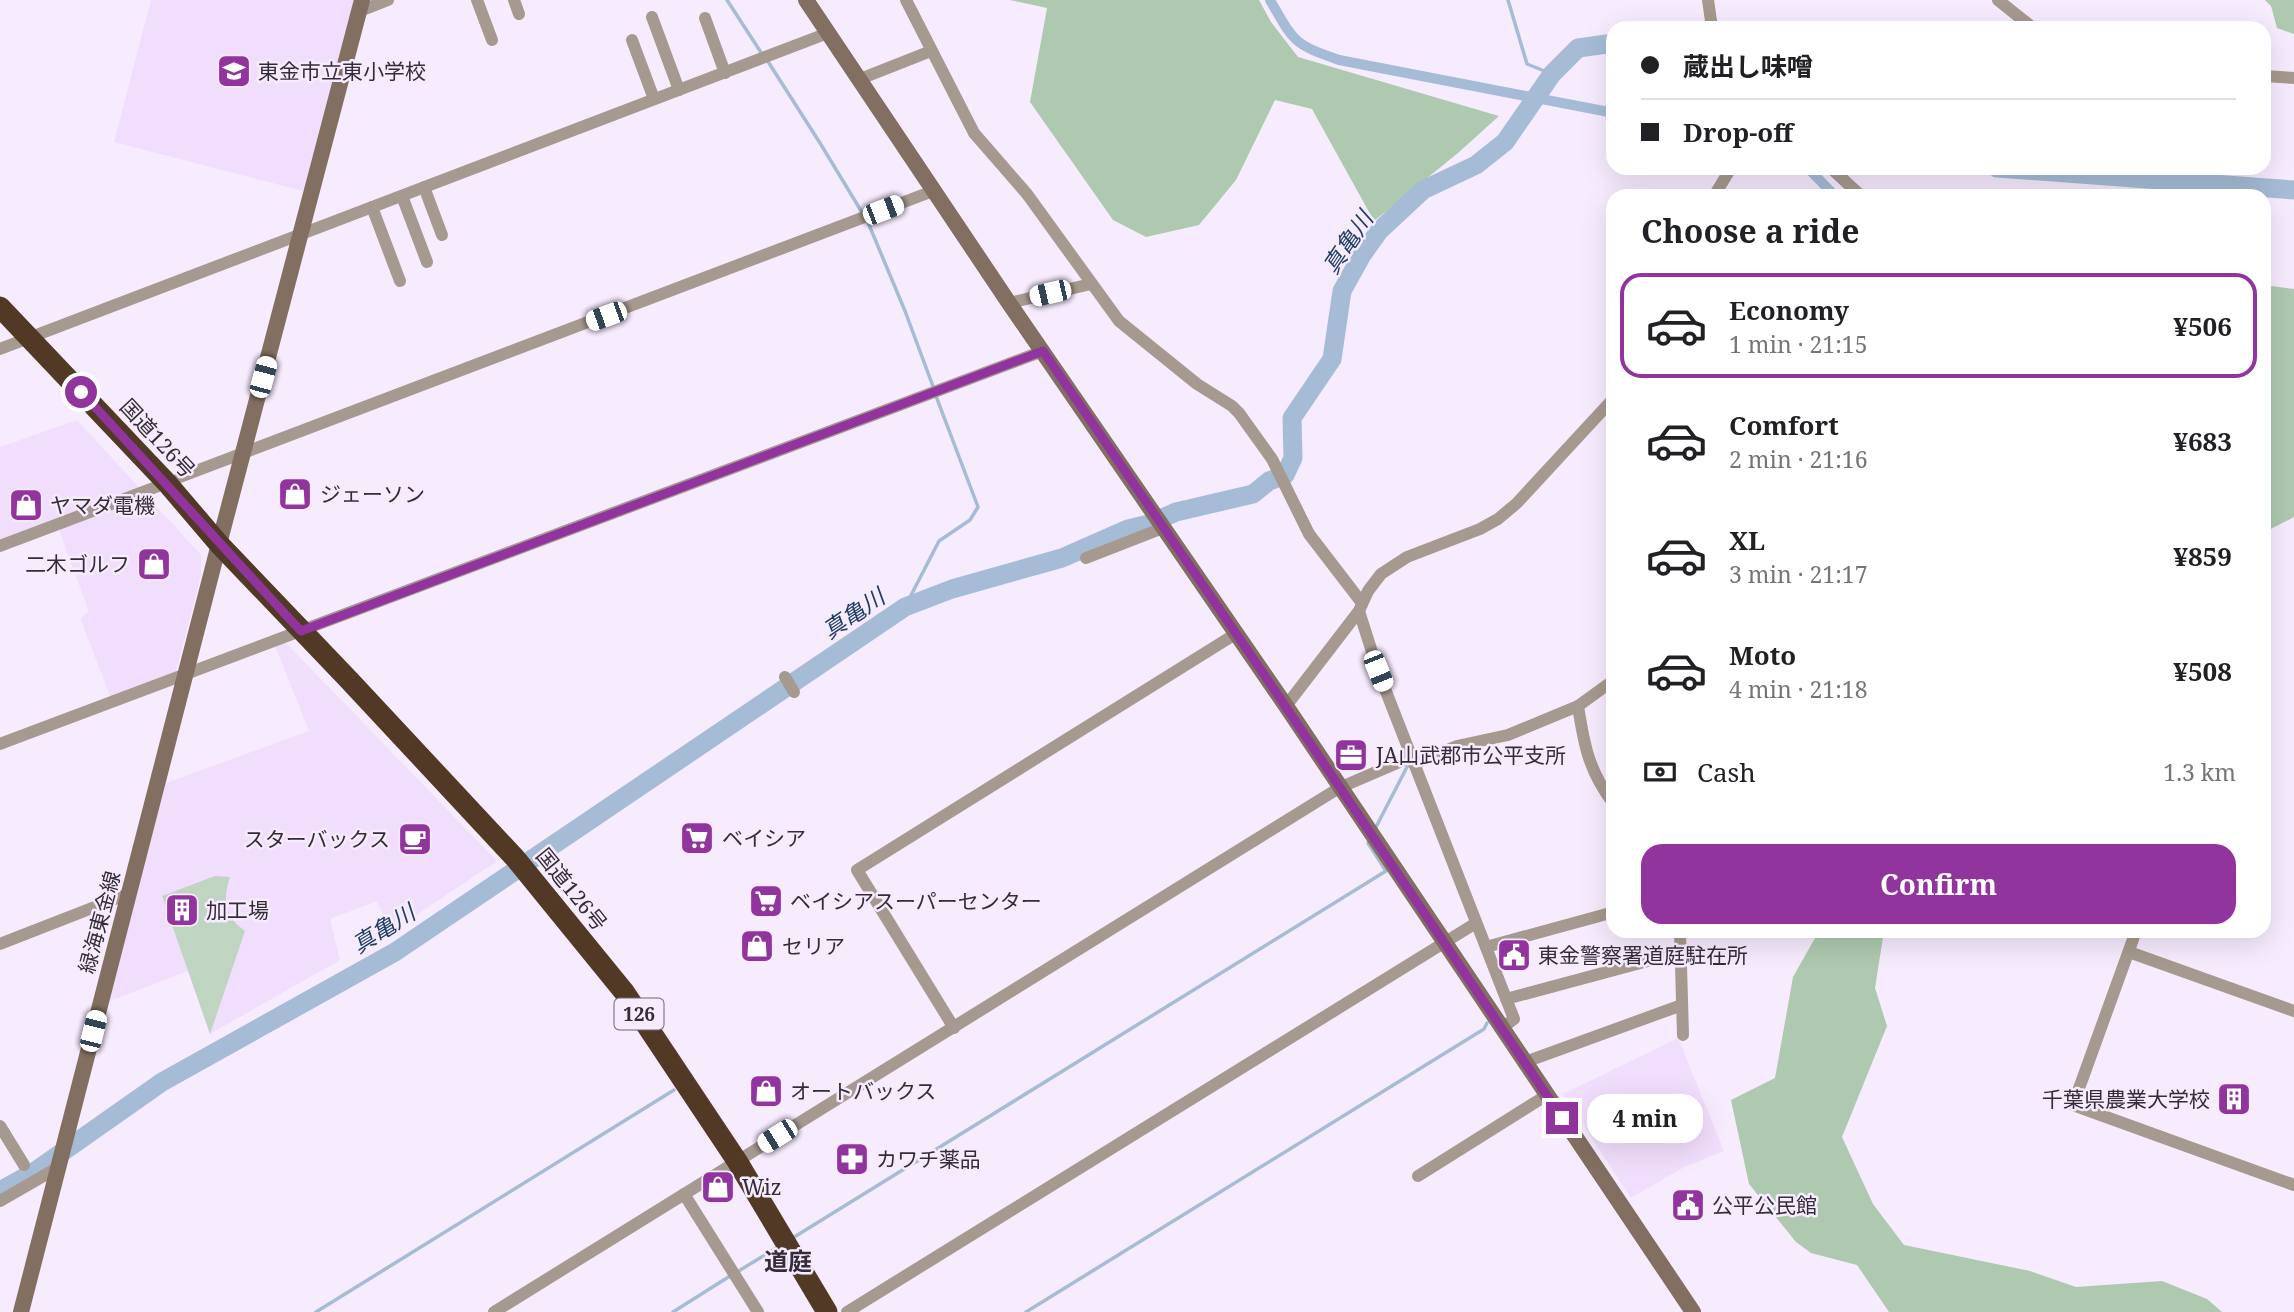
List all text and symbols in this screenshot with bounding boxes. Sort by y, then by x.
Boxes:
text: 蔵出し味噌 [1683,48,1813,84]
school or university icon: 東金市立東小学校 [215,52,253,90]
place label: 東金市立東小学校 [258,57,426,85]
text: Drop-off [1683,114,1793,150]
car [860,193,907,227]
water label: 真亀川 [1314,202,1381,280]
text: Choose a ride [1641,209,1860,252]
car [1028,278,1073,308]
text: Economy [1729,292,1849,328]
icon: car [1645,294,1708,357]
car [583,299,630,333]
text: ¥506 [2173,308,2232,344]
text: 1 min · 21:15 [1729,328,1867,360]
car [248,354,279,400]
route start [65,376,97,408]
street label: 国道126号 [114,393,202,483]
text: Comfort [1729,407,1839,443]
icon: car [1645,409,1708,472]
text: ¥683 [2173,423,2232,459]
text: 2 min · 21:16 [1729,443,1867,475]
shop icon: ジェーソン [276,475,314,513]
place label: ジェーソン [320,480,425,508]
shop icon: ヤマダ電機 [7,486,45,524]
place label: ヤマダ電機 [50,491,155,519]
text: XL [1729,522,1765,558]
icon: car [1645,524,1708,587]
text: ¥859 [2173,538,2232,574]
shop icon: 二木ゴルフ [135,545,173,583]
place label: 二木ゴルフ [25,550,130,578]
text: 3 min · 21:17 [1729,558,1867,590]
water label: 真亀川 [815,579,893,646]
text: Moto [1729,637,1796,673]
icon: car [1645,639,1708,702]
car [1361,648,1396,694]
text: ¥508 [2173,653,2232,689]
text: 4 min · 21:18 [1729,673,1867,705]
office icon: JA山武郡市公平支所 [1332,736,1370,774]
place label: JA山武郡市公平支所 [1375,741,1566,769]
icon: cash [1641,753,1679,791]
text: Cash [1697,754,1756,790]
text: 1.3 km [2163,756,2236,788]
supermarket icon: ベイシア [678,819,716,857]
cafe icon: スターバックス [396,820,434,858]
place label: ベイシア [722,824,806,852]
place label: スターバックス [244,825,390,853]
street label: 国道126号 [530,842,614,936]
button: Confirm [1641,844,2236,924]
street label: 緑海東金線 [72,868,126,976]
supermarket icon: ベイシアスーパーセンター [747,882,785,920]
place label: ベイシアスーパーセンター [790,887,1042,915]
building icon: 加工場 [163,891,201,929]
water label: 真亀川 [345,895,423,960]
place label: 加工場 [206,896,269,924]
shop icon: セリア [738,927,776,965]
place label: セリア [782,932,845,960]
public building icon: 東金警察署道庭駐在所 [1495,936,1533,974]
place label: 東金警察署道庭駐在所 [1538,941,1748,969]
road number: 126 [614,998,664,1030]
car [78,1008,109,1054]
shop icon: オートバックス [747,1072,785,1110]
place label: オートバックス [790,1077,936,1105]
building icon: 千葉県農業大学校 [2215,1080,2253,1118]
place label: 千葉県農業大学校 [2042,1085,2210,1113]
callout: 4 min [1586,1094,1702,1142]
route end [1546,1102,1578,1134]
text: 4 min [1612,1102,1678,1134]
car [754,1116,801,1156]
pharmacy icon: カワチ薬品 [833,1140,871,1178]
place label: カワチ薬品 [876,1145,981,1173]
shop icon: Wiz [699,1168,737,1206]
place label: Wiz [742,1173,781,1201]
public building icon: 公平公民館 [1669,1186,1707,1224]
place label: 公平公民館 [1712,1191,1817,1219]
district label: 道庭 [764,1244,812,1277]

